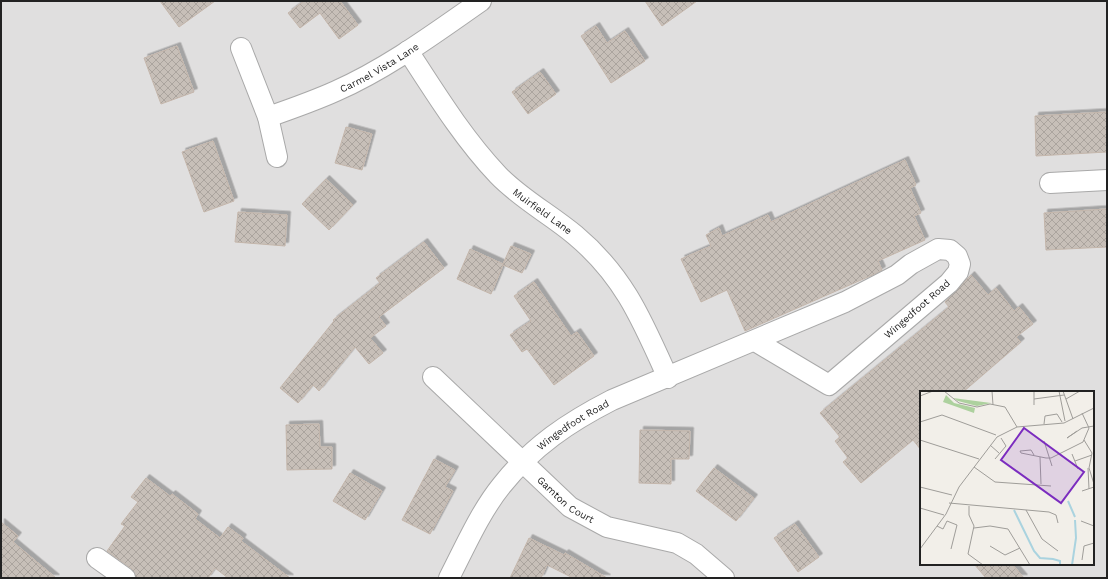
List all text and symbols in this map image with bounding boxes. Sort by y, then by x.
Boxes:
street label: Carmel Vista Lane [338,40,421,94]
street label: Muirfield Lane [511,186,575,236]
street label: Wingedfoot Road [882,277,952,341]
inset map [920,391,1094,565]
street label: Wingedfoot Road [534,397,610,452]
street label: Gamton Court [535,474,597,525]

